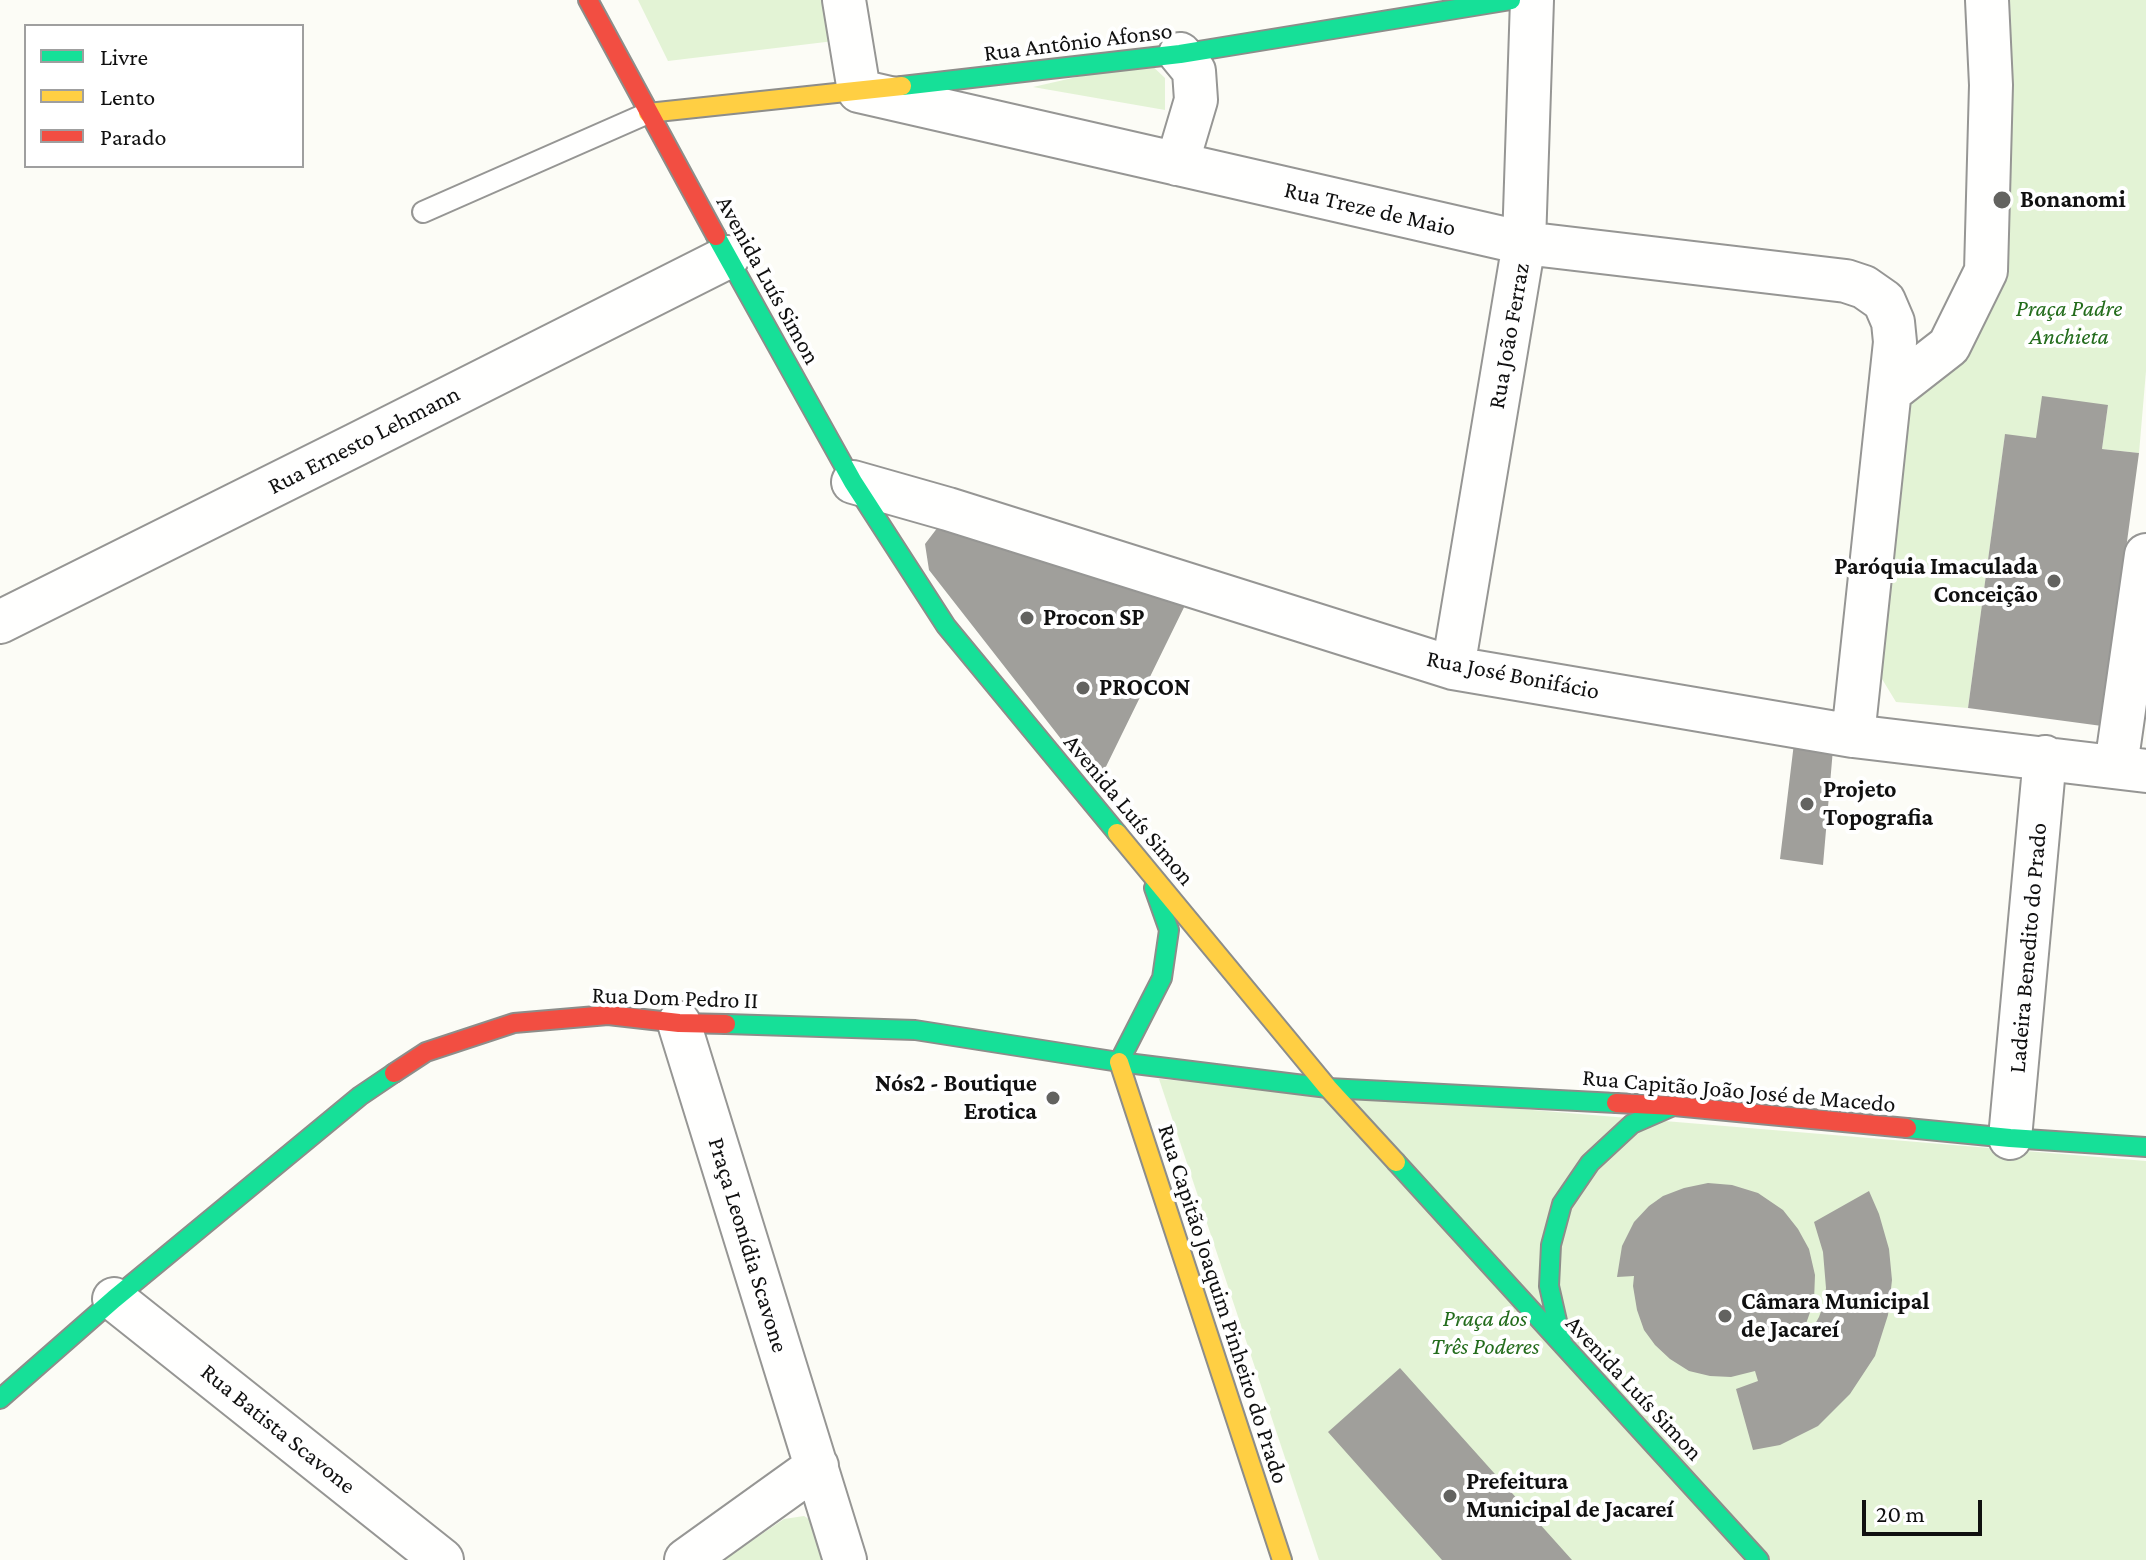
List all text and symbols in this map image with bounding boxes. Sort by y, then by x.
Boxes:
street label: Rua Antônio Afonso [982,16,1174,68]
legend [24,24,304,168]
text: Livre [100,43,148,70]
text: Lento [100,83,155,110]
text: Parado [100,123,167,150]
street label: Rua Treze de Maio [1281,175,1459,243]
place label: Bonanomi [2020,186,2126,214]
marker: Bonanomi [1991,189,2013,211]
street label: Avenida Luís Simon [710,191,826,369]
street label: Rua João Ferraz [1482,261,1536,411]
park label: Praça Padre Anchieta [2016,295,2122,351]
street label: Rua Ernesto Lehmann [263,379,465,501]
place label: Paróquia Imaculada Conceição [1834,553,2038,609]
marker: Paróquia Imaculada Conceição [2045,572,2063,590]
place label: Procon SP [1043,604,1145,632]
marker: Procon SP [1018,609,1036,627]
street label: Rua José Bonifácio [1424,644,1602,706]
place label: PROCON [1099,674,1190,702]
marker: PROCON [1074,679,1092,697]
street label: Avenida Luís Simon [1057,729,1201,891]
place label: Projeto Topografia [1823,776,1933,832]
marker: Projeto Topografia [1798,795,1816,813]
street label: Ladeira Benedito do Prado [2003,822,2053,1074]
street label: Rua Dom Pedro II [591,981,759,1015]
street label: Rua Capitão João José de Macedo [1581,1063,1897,1119]
place label: Nós2 - Boutique Erotica [875,1070,1037,1126]
marker: Nós2 - Boutique Erotica [1044,1089,1062,1107]
street label: Rua Capitão Joaquim Pinheiro do Prado [1151,1121,1295,1487]
street label: Praça Leonídia Scavone [702,1134,794,1356]
place label: Câmara Municipal de Jacareí [1741,1288,1929,1344]
park label: Praça dos Três Poderes [1431,1305,1539,1361]
marker: Câmara Municipal de Jacareí [1716,1307,1734,1325]
street label: Avenida Luís Simon [1559,1309,1709,1467]
street label: Rua Batista Scavone [195,1358,361,1500]
place label: Prefeitura Municipal de Jacareí [1466,1468,1673,1524]
scale bar [1866,1484,1986,1534]
marker: Prefeitura Municipal de Jacareí [1441,1487,1459,1505]
text: 20 m [1876,1500,1925,1527]

